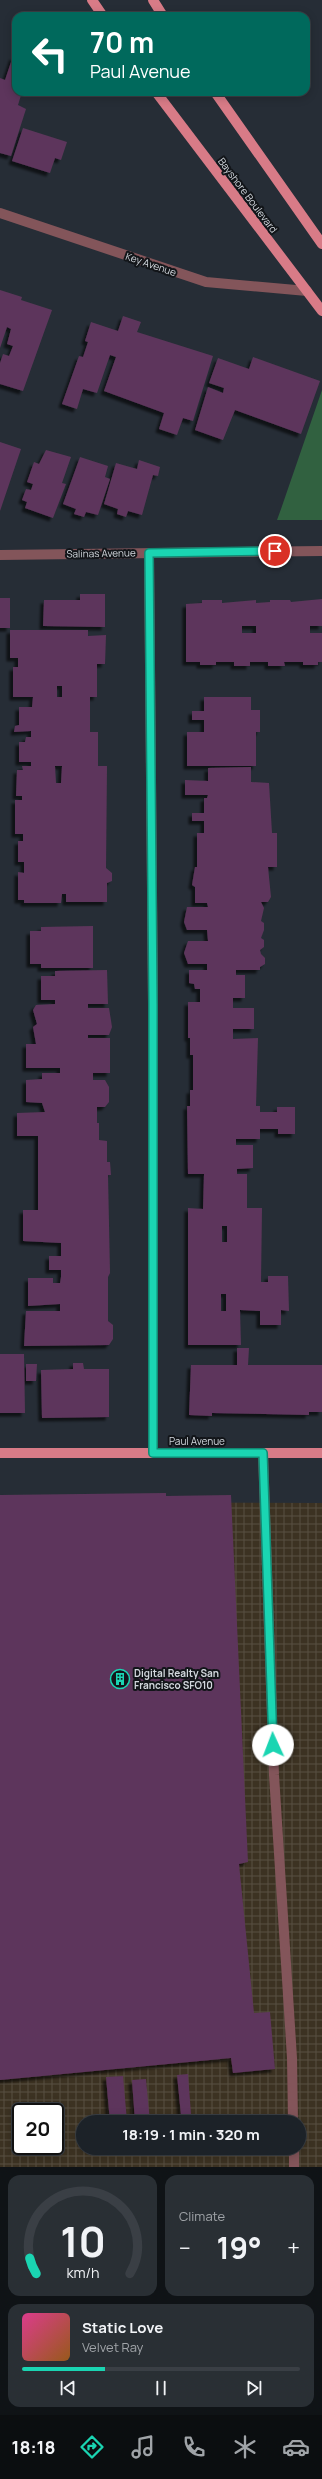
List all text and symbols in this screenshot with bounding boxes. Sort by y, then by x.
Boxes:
text: 70 m [90,23,154,61]
icon: left [24,28,76,80]
text: Paul Avenue [90,59,191,83]
street label: Bayshore Boulevard [215,155,281,236]
street label: Key Avenue [124,249,178,279]
pin [258,534,292,568]
icon: arrive [264,540,286,562]
street label: Salinas Avenue [66,545,136,561]
street label: Paul Avenue [169,1434,225,1448]
place label: Digital Realty San Francisco SFO10 [134,1666,219,1692]
building icon: Digital Realty San Francisco SFO10 [109,1668,131,1690]
position arrow [252,1724,294,1766]
speed limit sign: 20 [12,2103,64,2155]
text: 18:19 · 1 min · 320 m [122,2124,260,2145]
text: Climate [179,2207,225,2225]
text: 10 [60,2212,105,2268]
text: 19° [216,2227,262,2268]
text: − [179,2233,191,2263]
text: + [287,2233,300,2263]
text: km/h [66,2262,99,2281]
text: Static Love [82,2317,163,2338]
text: Velvet Ray [82,2338,143,2356]
icon: previous [57,2377,79,2399]
icon: pause [150,2377,172,2399]
icon: next [243,2377,265,2399]
icon: directions [78,2433,106,2461]
icon: music [129,2433,157,2461]
icon: phone [180,2433,208,2461]
icon: climate [231,2433,259,2461]
icon: car [282,2433,310,2461]
text: 18:18 [12,2435,55,2459]

